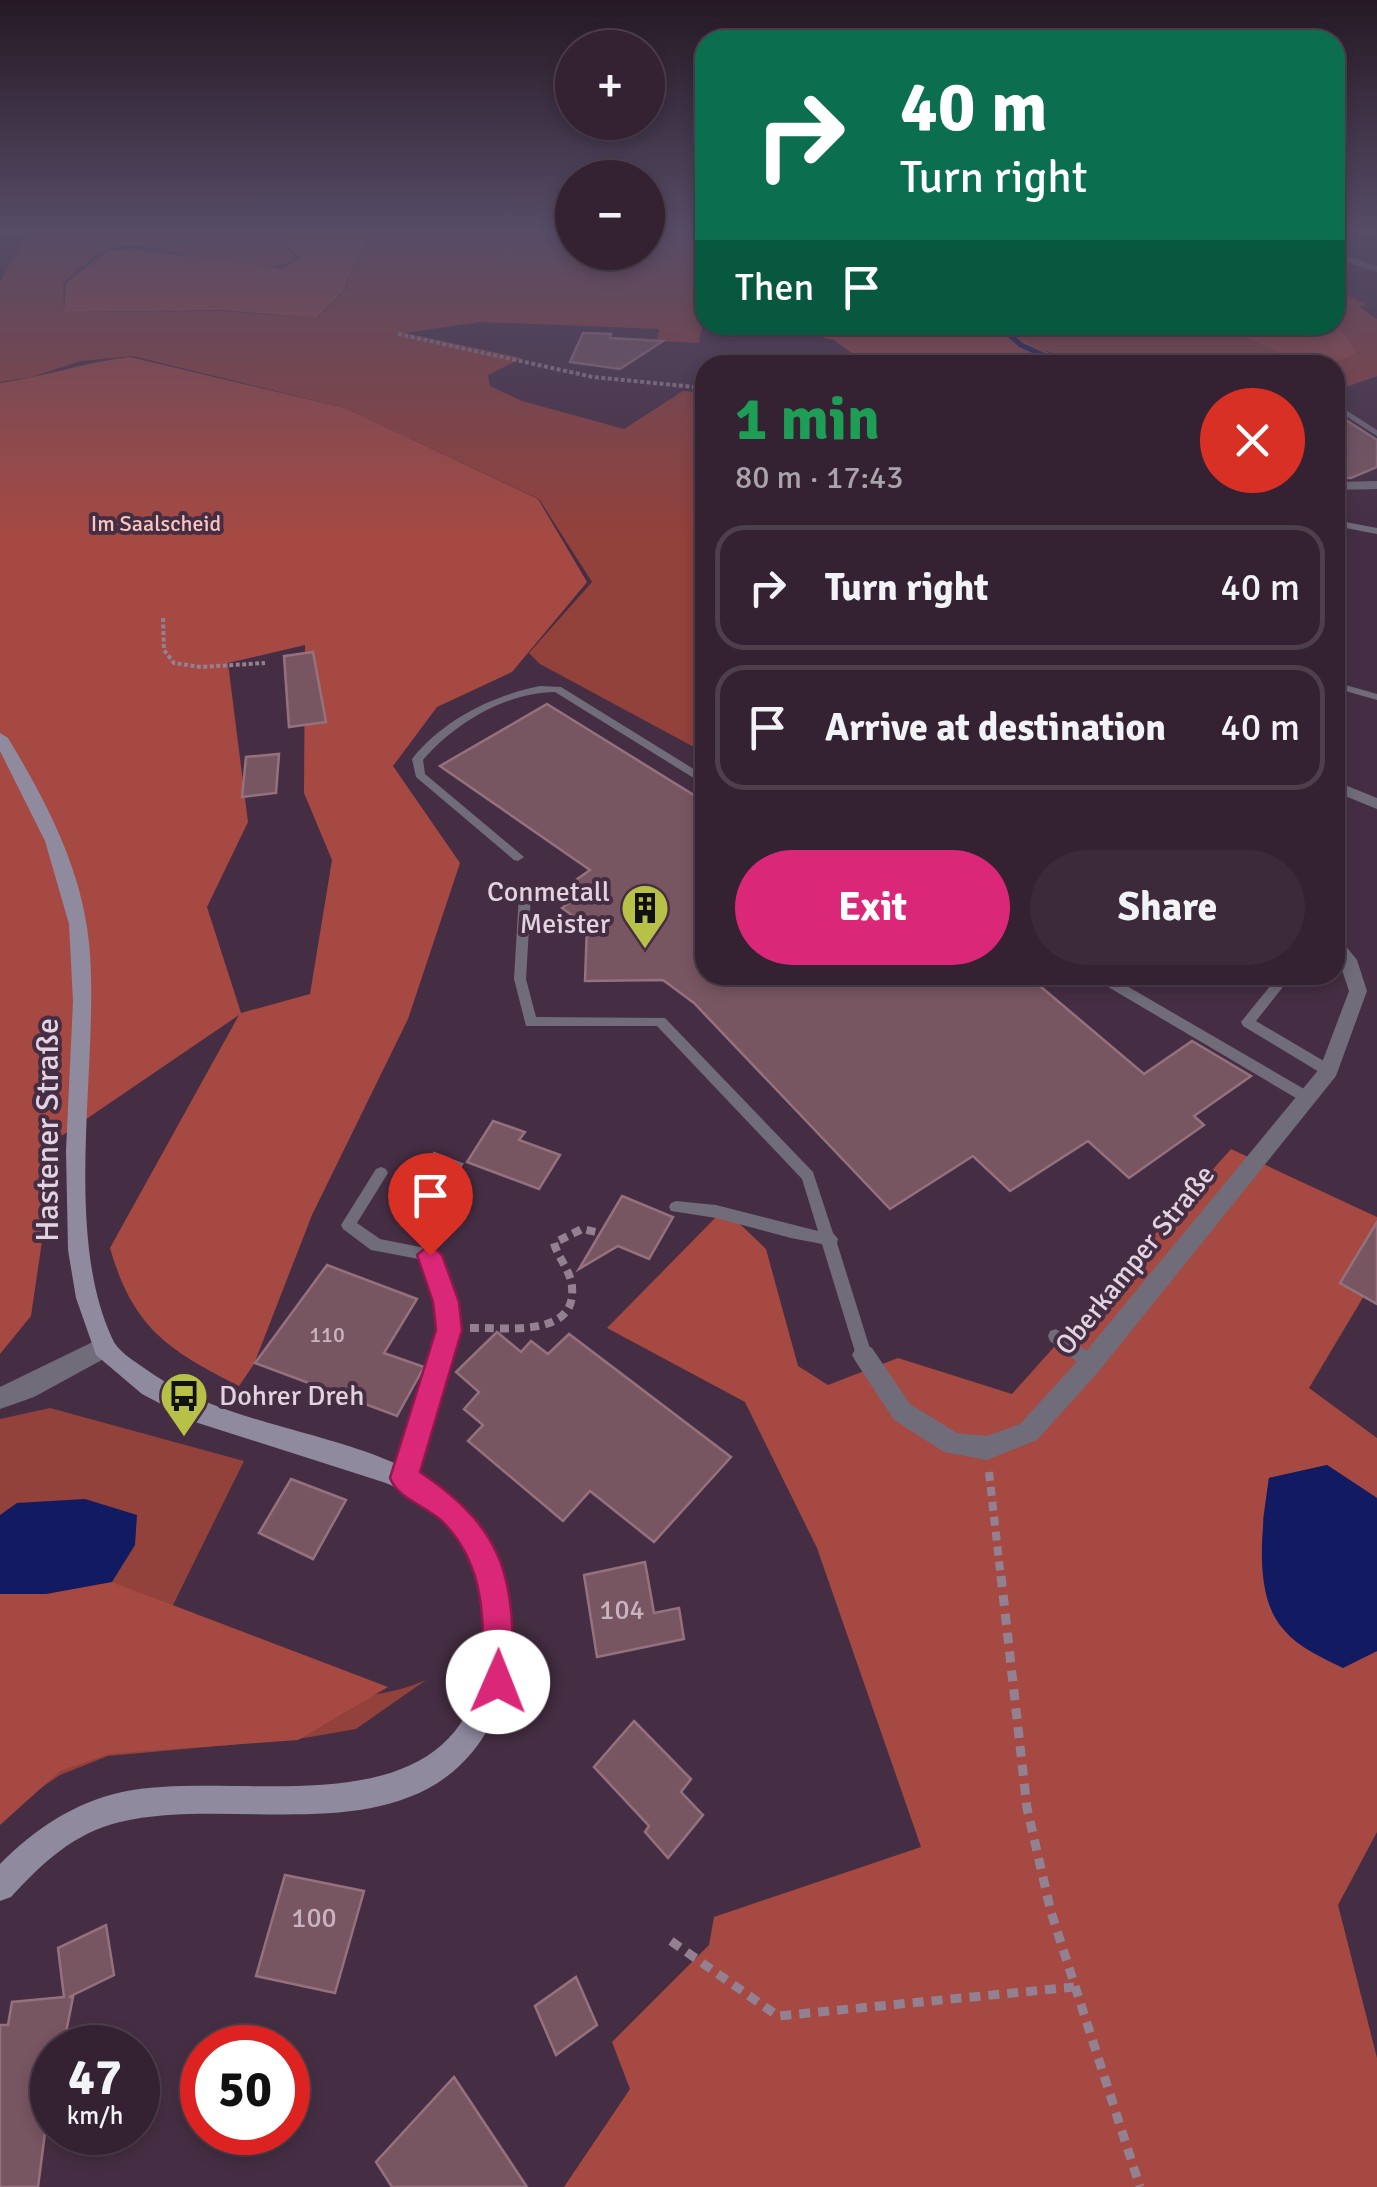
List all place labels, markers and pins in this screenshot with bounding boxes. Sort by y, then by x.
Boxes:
place label: Conmetall Meister [487,875,611,941]
building icon: Conmetall Meister [619,882,671,950]
pin [388,1153,473,1256]
bus stop icon: Dohrer Dreh [158,1370,210,1438]
place label: Dohrer Dreh [219,1379,364,1413]

